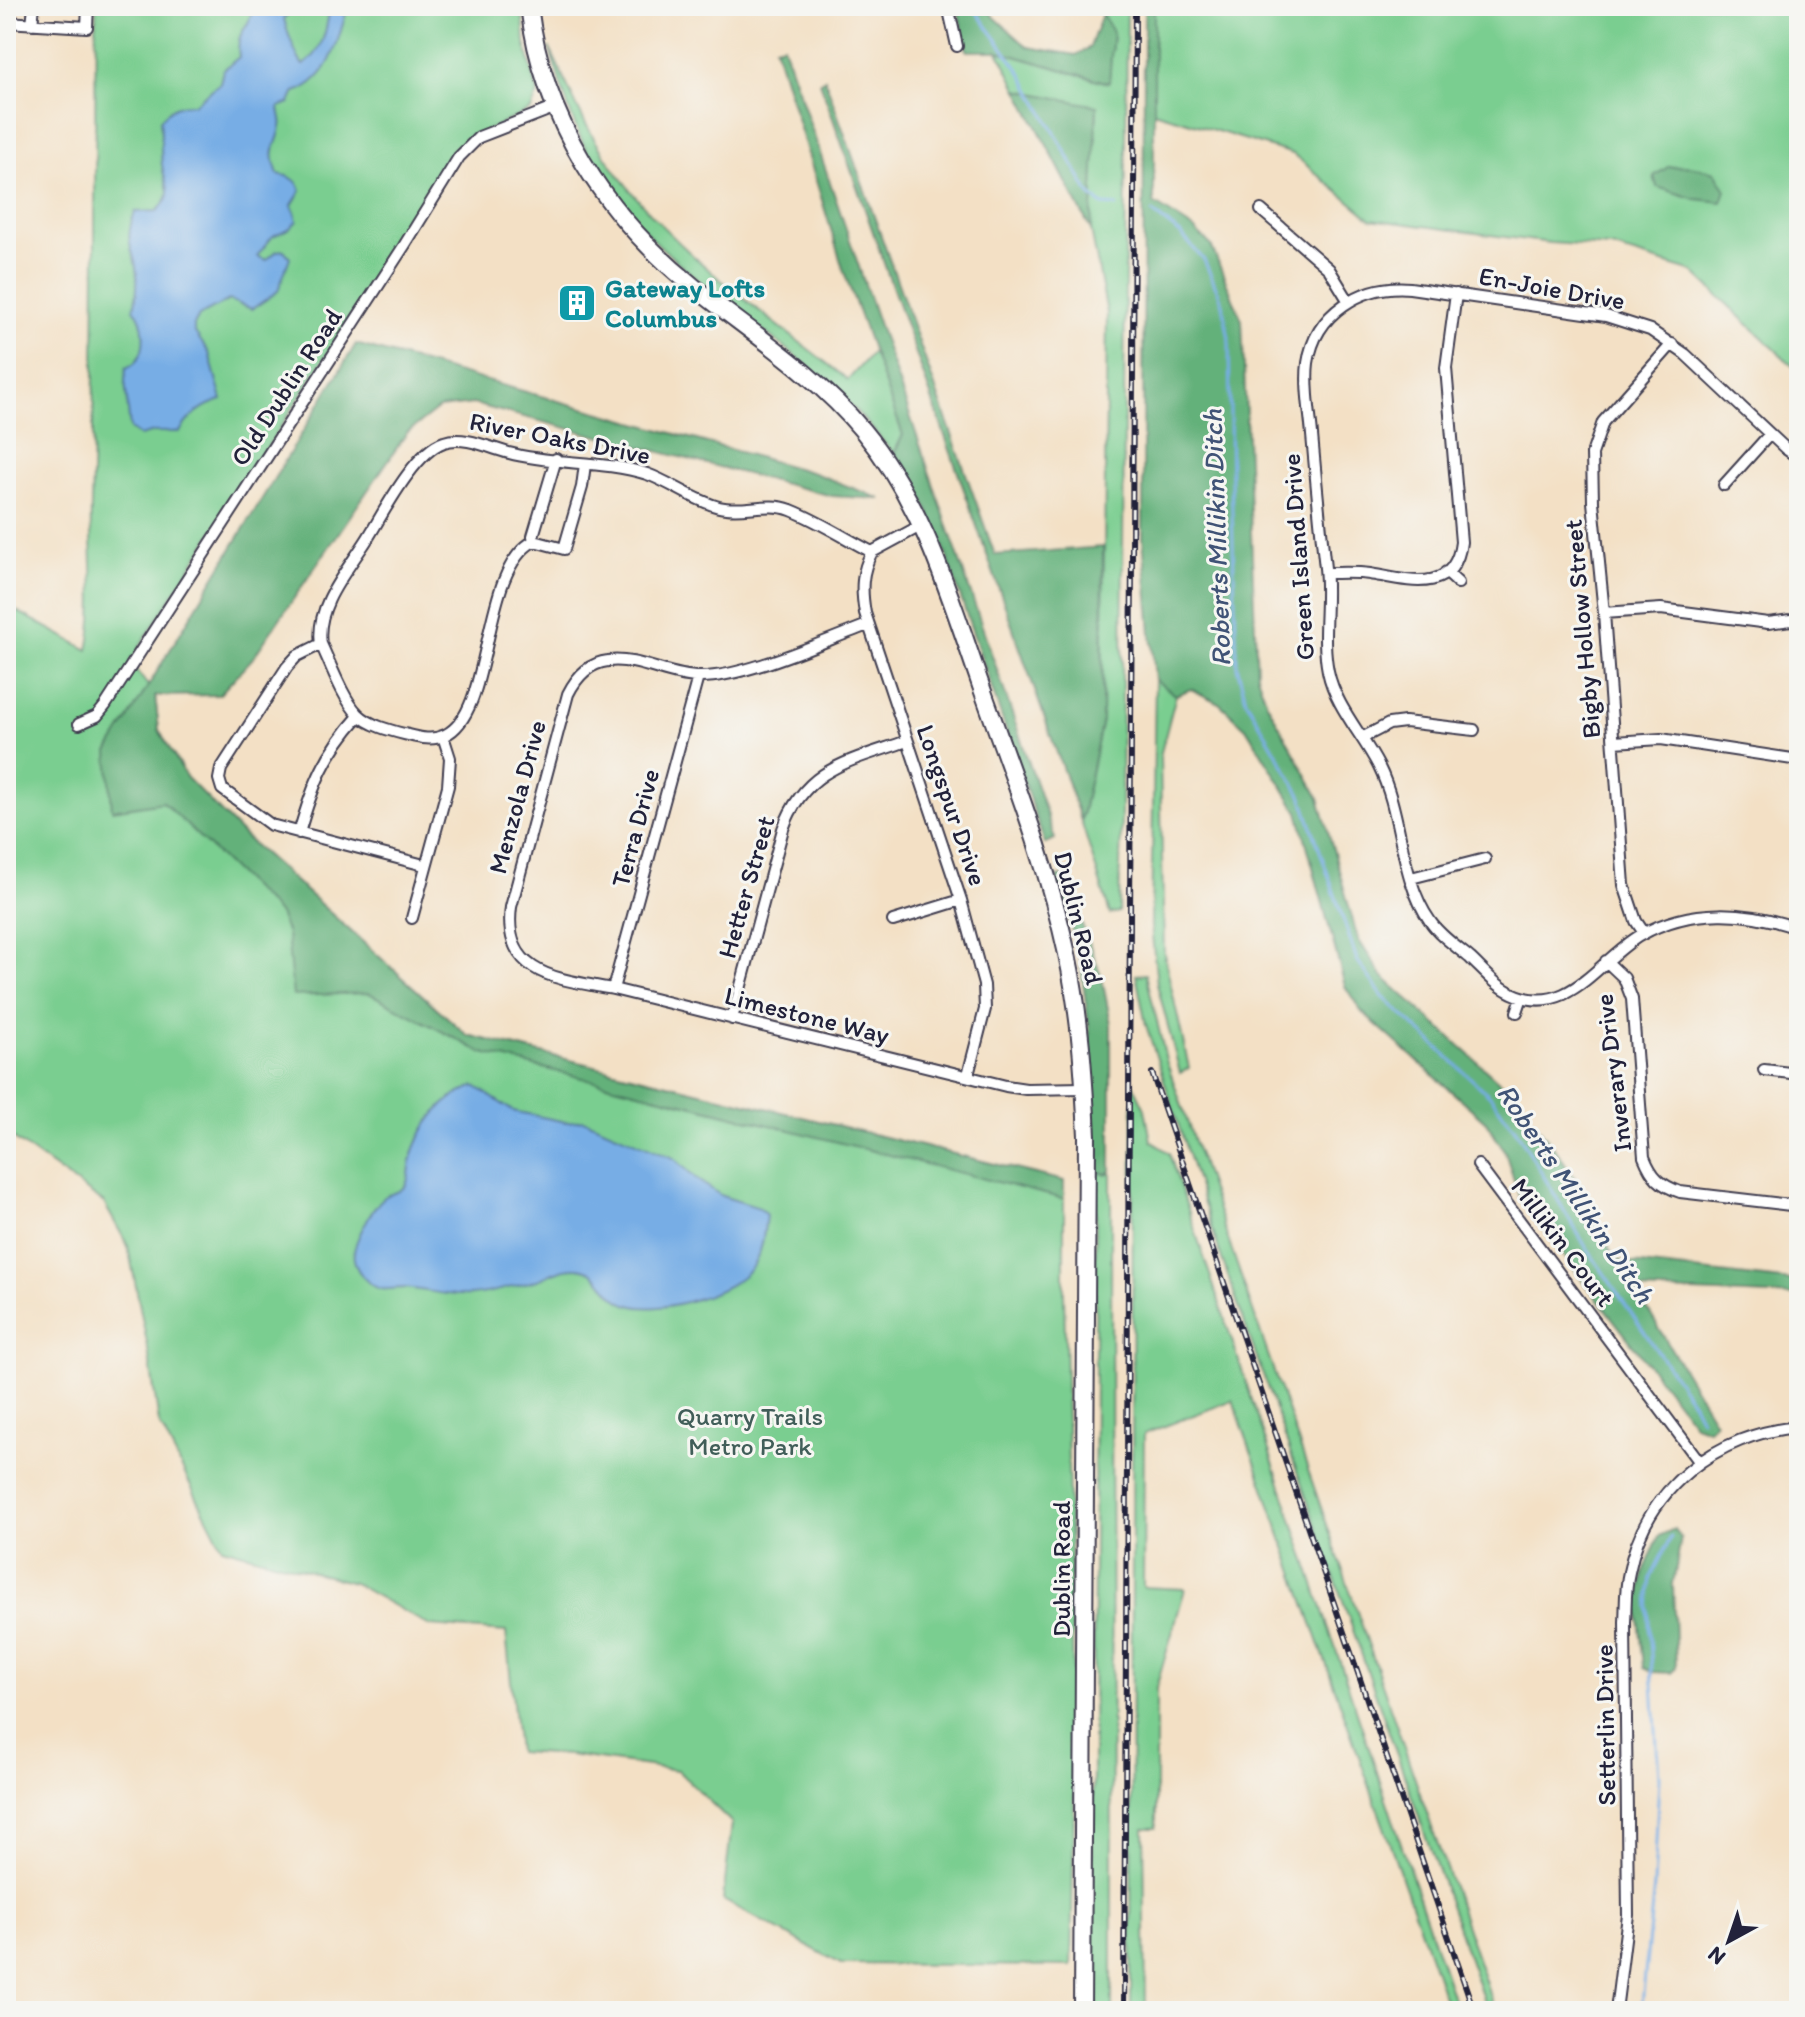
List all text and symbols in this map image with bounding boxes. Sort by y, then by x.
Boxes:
street label: En-Joie Drive [1476,259,1628,317]
place label: Gateway Lofts Columbus [605,272,765,334]
building icon: Gateway Lofts Columbus [556,282,598,324]
street label: Old Dublin Road [223,302,349,472]
street label: River Oaks Drive [467,405,653,471]
water label: Roberts Millikin Ditch [1194,408,1237,667]
street label: Green Island Drive [1275,452,1321,662]
street label: Bigby Hollow Street [1556,518,1608,740]
street label: Menzola Drive [481,717,553,877]
street label: Longspur Drive [909,720,995,890]
street label: Terra Drive [604,765,666,891]
street label: Hetter Street [710,812,782,962]
street label: Dublin Road [1047,848,1111,989]
street label: Limestone Way [721,979,893,1051]
street label: Inverary Drive [1587,992,1639,1154]
water label: Roberts Millikin Ditch [1490,1077,1662,1310]
street label: Millikin Court [1504,1171,1622,1313]
park label: Quarry Trails Metro Park [677,1400,823,1462]
street label: Dublin Road [1045,1500,1077,1637]
street label: Setterlin Drive [1588,1644,1622,1806]
north arrow [1689,1901,1769,1981]
text: N [1702,1941,1731,1971]

